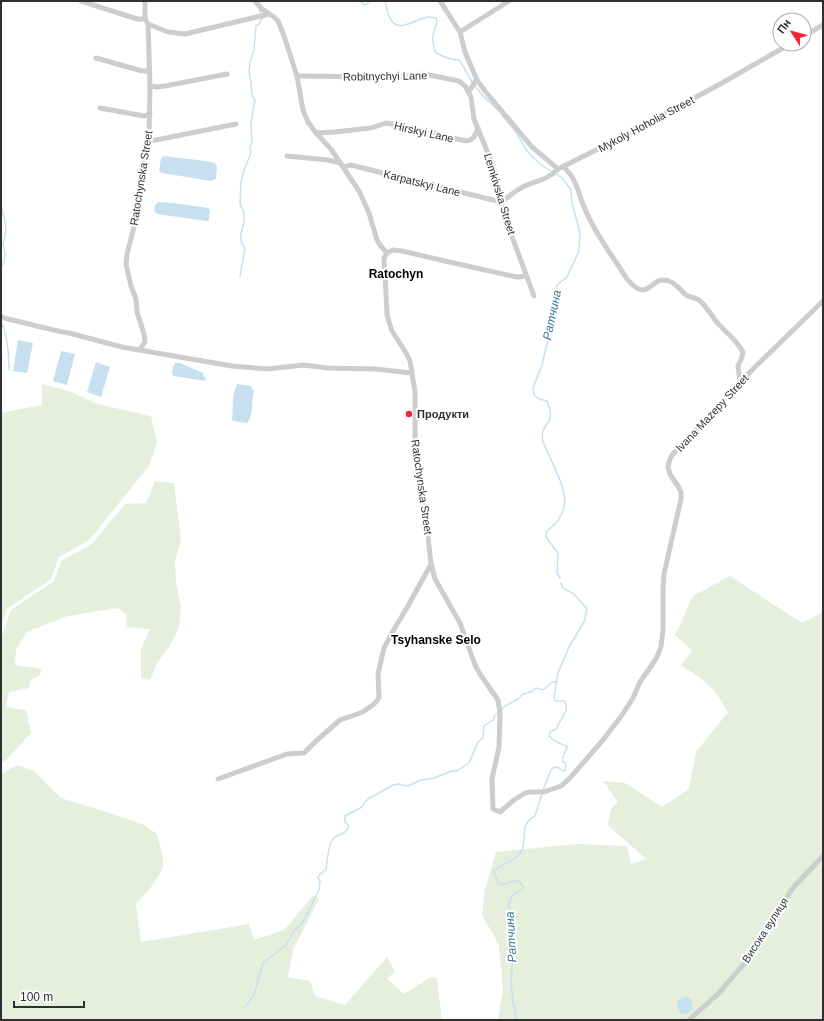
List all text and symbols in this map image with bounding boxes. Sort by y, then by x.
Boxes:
north arrow [772,12,812,52]
text: Пн [775,17,793,36]
street label: Robitnychyi Lane [343,69,427,83]
street label: Mykoly Hoholia Street [596,94,696,154]
street label: Hirskyi Lane [393,119,455,145]
street label: Ratochynska Street [128,130,154,226]
street label: Lemkivska Street [482,152,518,236]
street label: Karpatskyi Lane [382,168,462,198]
district label: Ratochyn [369,267,423,281]
water label: Ратчина [540,288,564,341]
street label: Ivana Mazepy Street [673,372,751,454]
place label: Продукти [417,408,469,420]
marker: Продукти [404,409,414,419]
street label: Ratochynska Street [409,439,435,535]
district label: Tsyhanske Selo [391,633,481,647]
street label: Висока вулиця [740,895,791,965]
water label: Ратчина [503,911,519,963]
scale bar [14,983,84,1009]
text: 100 m [20,990,53,1004]

